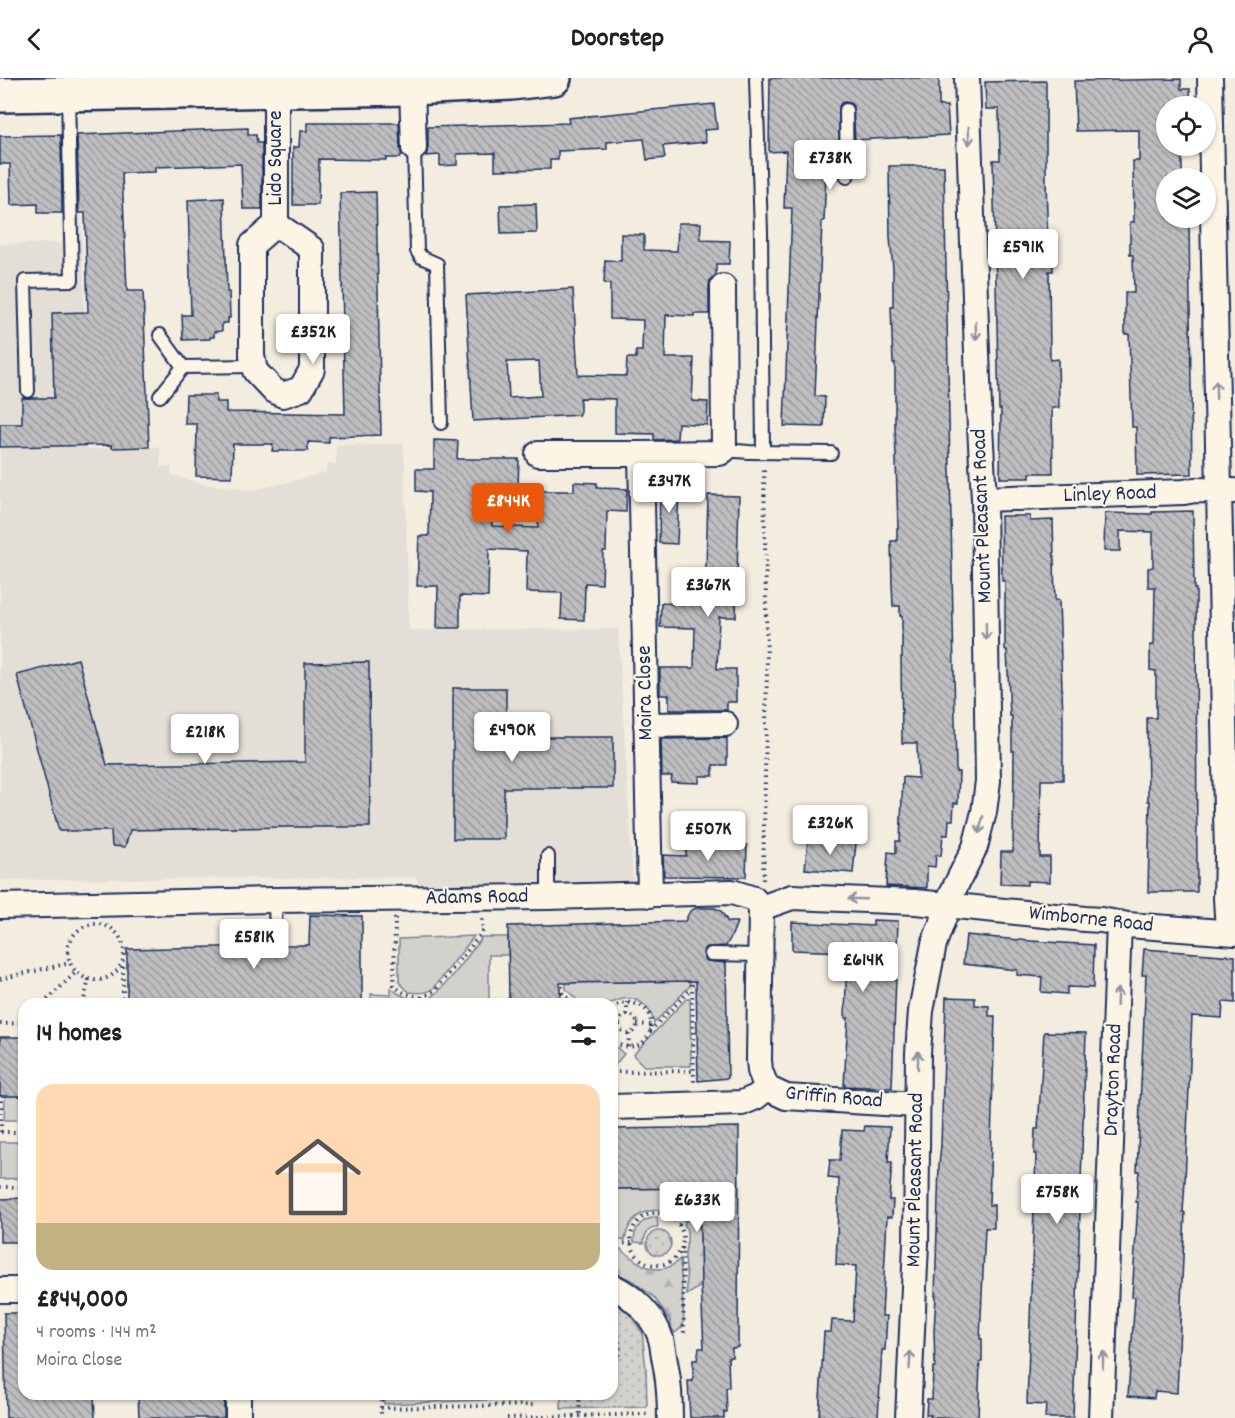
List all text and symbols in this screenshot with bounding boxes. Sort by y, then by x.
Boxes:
text: Doorstep [571,20,664,59]
icon: back [18,23,51,56]
icon: person [1184,23,1217,56]
map controls [1156,96,1216,228]
button: locate [1156,96,1216,156]
street label: Lido Square [261,110,292,206]
one-way arrow [963,126,974,146]
pin: £738K [788,140,872,191]
text: £738K [808,145,852,173]
button: layers [1156,168,1216,228]
pin: £591K [981,229,1065,280]
text: £591K [1002,234,1044,262]
pin: £352K [271,314,355,365]
text: £352K [290,319,336,347]
one-way arrow [971,321,982,341]
one-way arrow [1211,381,1222,401]
street label: Mount Pleasant Road [964,428,1002,604]
pin: £347K [627,463,711,514]
text: £347K [647,468,691,496]
street label: Linley Road [1063,478,1157,512]
pin: £844K [466,483,550,534]
text: £844K [486,488,530,516]
pin: £367K [666,567,750,618]
text: £367K [685,572,731,600]
one-way arrow [980,621,992,641]
street label: Moira Close [630,645,662,741]
pin: £490K [470,712,554,763]
pin: £218K [163,714,247,765]
text: £490K [488,717,536,745]
text: £218K [185,719,225,747]
pin: £326K [788,805,872,856]
text: £326K [807,810,853,838]
pin: £507K [666,811,750,862]
text: £507K [684,816,732,844]
one-way arrow [975,816,986,835]
street label: Adams Road [425,882,529,914]
one-way arrow [848,894,868,905]
street label: Wimborne Road [1027,898,1155,942]
pin: £581K [212,919,296,970]
text: £581K [234,924,274,952]
pin: £614K [821,942,905,993]
text: £614K [842,947,884,975]
one-way arrow [1111,987,1123,1007]
text: 14 homes [36,1016,122,1053]
icon: filters [567,1018,600,1051]
street label: Drayton Road [1097,1023,1131,1137]
one-way arrow [912,1050,924,1070]
street label: Griffin Road [784,1078,884,1118]
street label: Mount Pleasant Road [899,1092,933,1268]
icon: home [264,1123,372,1231]
pin: £758K [1015,1174,1099,1225]
text: £758K [1035,1179,1079,1207]
pin: £633K [655,1182,739,1233]
text: £633K [674,1187,720,1215]
text: £844,000 [36,1282,128,1319]
text: 4 rooms · 144 m² [36,1319,157,1347]
text: Moira Close [36,1347,122,1375]
one-way arrow [905,1350,916,1370]
one-way arrow [1097,1350,1109,1370]

